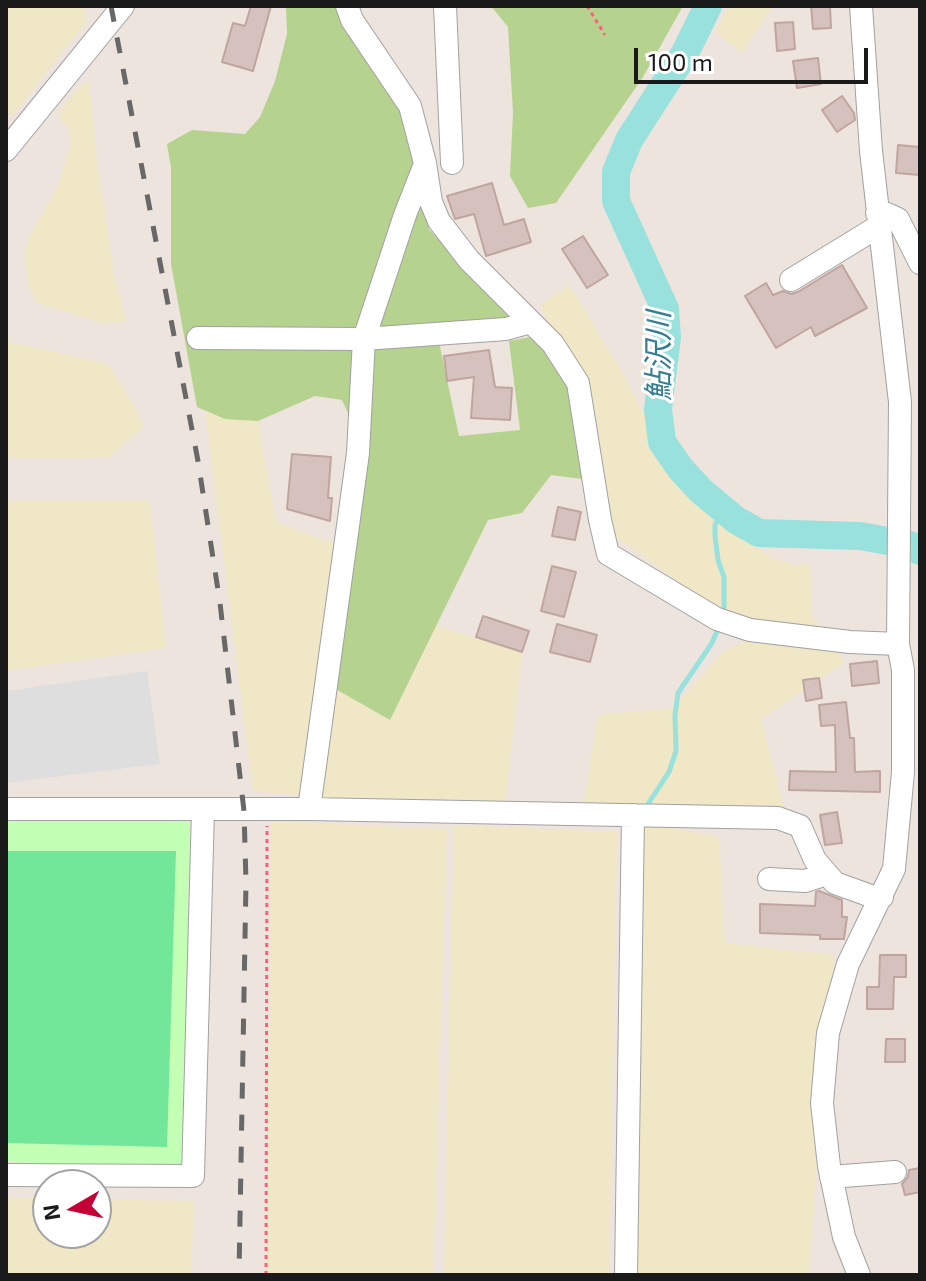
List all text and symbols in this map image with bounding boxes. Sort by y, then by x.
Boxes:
scale bar [638,32,872,82]
text: 100 m [648,47,713,76]
water label: 鮎沢川 [641,311,677,401]
north arrow [32,1169,112,1249]
text: N [36,1203,64,1222]

